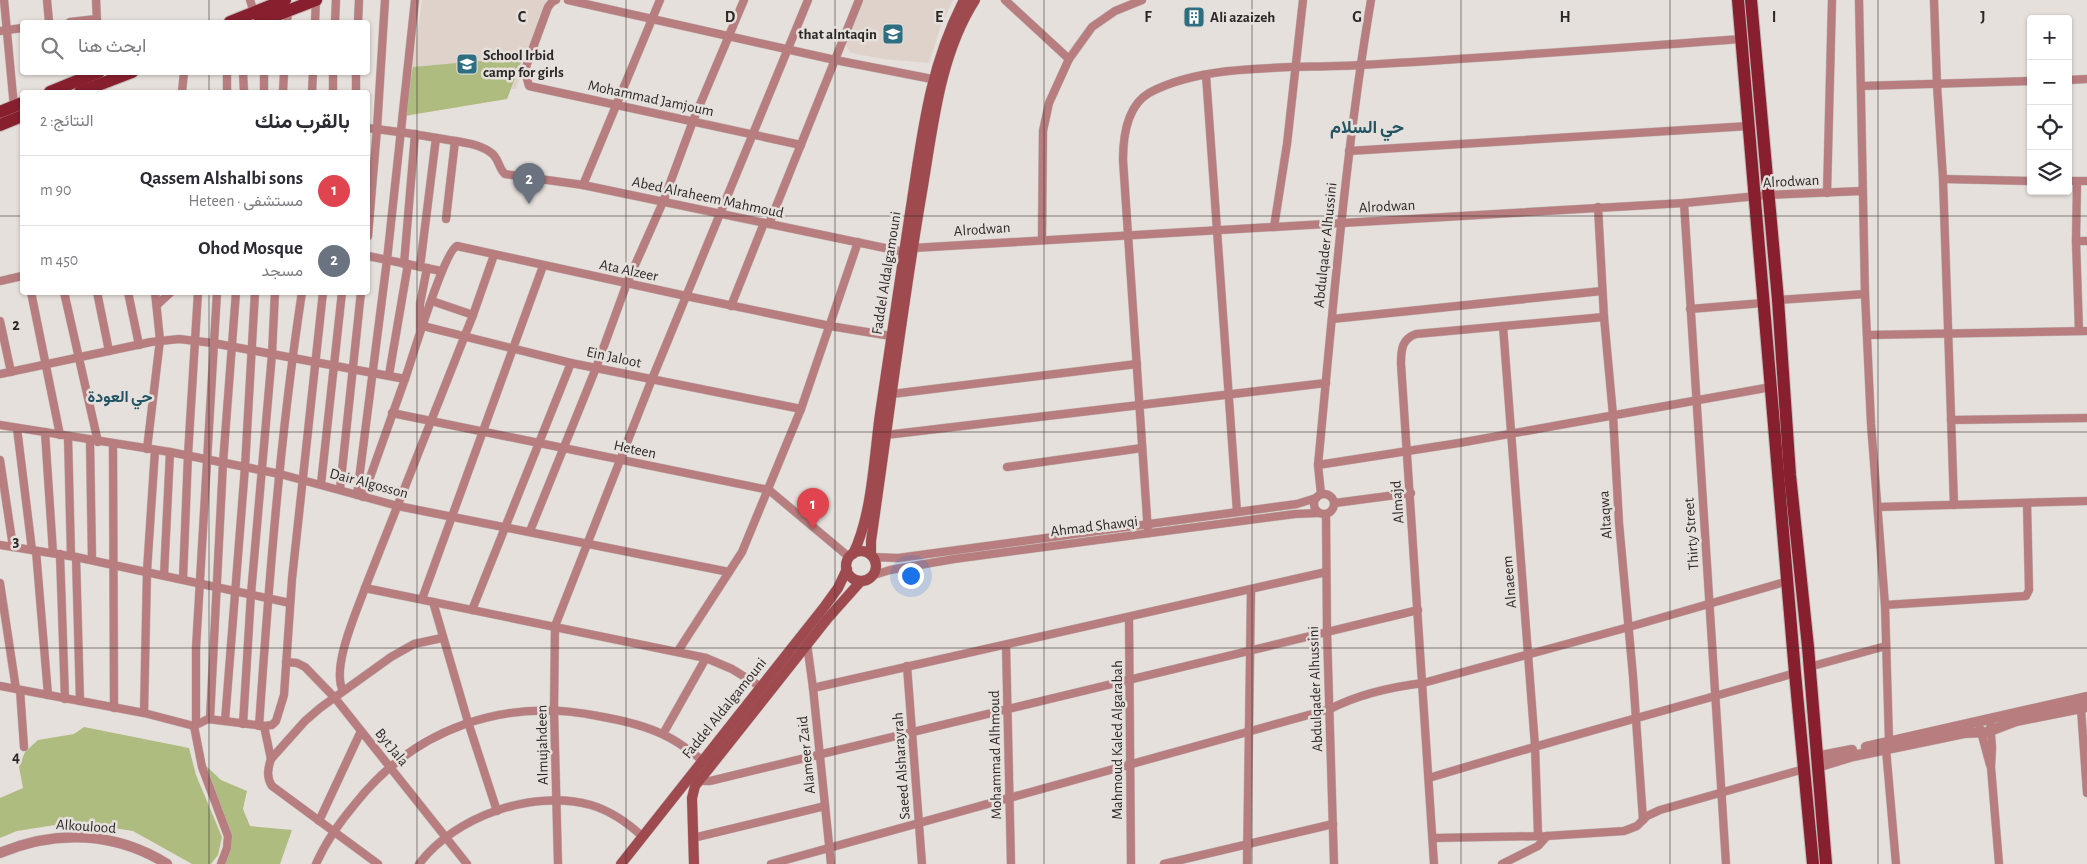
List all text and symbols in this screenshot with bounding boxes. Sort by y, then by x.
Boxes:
building icon: Ali azaizeh [1182,5,1206,29]
text: C [518,9,527,25]
text: D [725,9,736,25]
text: E [935,9,943,25]
text: F [1144,9,1152,25]
text: G [1352,9,1362,25]
text: H [1559,9,1571,25]
text: I [1772,9,1776,25]
text: J [1980,9,1986,25]
place label: Ali azaizeh [1210,10,1275,25]
map controls [2027,15,2072,195]
button: + [2027,15,2072,60]
search box [20,20,370,75]
school or university icon: that alntaqin [881,22,905,46]
place label: that alntaqin [798,27,877,42]
icon: search [38,34,66,62]
text: ابحث هنا [78,37,146,56]
place label: School Irbid camp for girls [483,48,564,80]
school or university icon: School Irbid camp for girls [455,52,479,76]
button: − [2027,60,2072,105]
street label: Mohammad Jamjoum [587,78,715,119]
button: locate [2027,105,2072,150]
text: بالقرب منك [255,111,350,132]
text: النتائج: 2 [40,113,94,129]
district label: حي السلام [1330,119,1404,142]
button: layers [2027,150,2072,195]
pin: 2 [513,163,545,204]
text: Qassem Alshalbi sons [140,169,303,188]
street label: Alrodwan [1762,173,1820,190]
street label: Abed Alraheem Mahmoud [631,174,785,221]
text: 90 m [40,182,71,198]
text: 1 [331,182,337,198]
street label: Abdulqader Alhussini [1311,182,1340,308]
text: مستشفى · Heteen [189,193,303,209]
street label: Alrodwan [1358,198,1416,215]
street label: Faddel Aldalgamouni [869,210,904,336]
street label: Alrodwan [953,220,1011,239]
text: Ohod Mosque [198,239,303,258]
text: 450 m [40,252,78,268]
text: 2 [330,252,338,268]
street label: Ata Alzeer [598,257,660,284]
text: مسجد [262,263,303,279]
text: 2 [12,317,20,333]
street label: Ein Jaloot [585,344,643,371]
district label: حي العودة [88,389,153,410]
street label: Heteen [612,438,658,461]
street label: Dair Algosson [328,466,410,501]
street label: Almajd [1388,480,1406,524]
pin: 1 [797,488,829,529]
street label: Altaqwa [1596,490,1615,540]
street label: Thirty Street [1681,497,1702,571]
street label: Ahmad Shawqi [1049,514,1139,539]
text: 3 [13,533,20,549]
street label: Alnaeem [1500,555,1519,609]
your location [898,563,924,589]
street label: Abdulqader Alhussini [1306,626,1325,752]
street label: Faddel Aldalgamouni [679,655,769,761]
street label: Mahmoud Kaled Algarabah [1110,660,1125,820]
street label: Mohammad Alhmoud [987,690,1004,820]
street label: Almujahdeen [534,705,551,785]
street label: Saeed Alsharayrah [890,712,913,820]
street label: Alameer Zaid [795,715,818,795]
street label: Byt Jala [372,726,411,769]
text: 4 [12,749,20,765]
street label: Alkoulood [55,817,117,836]

